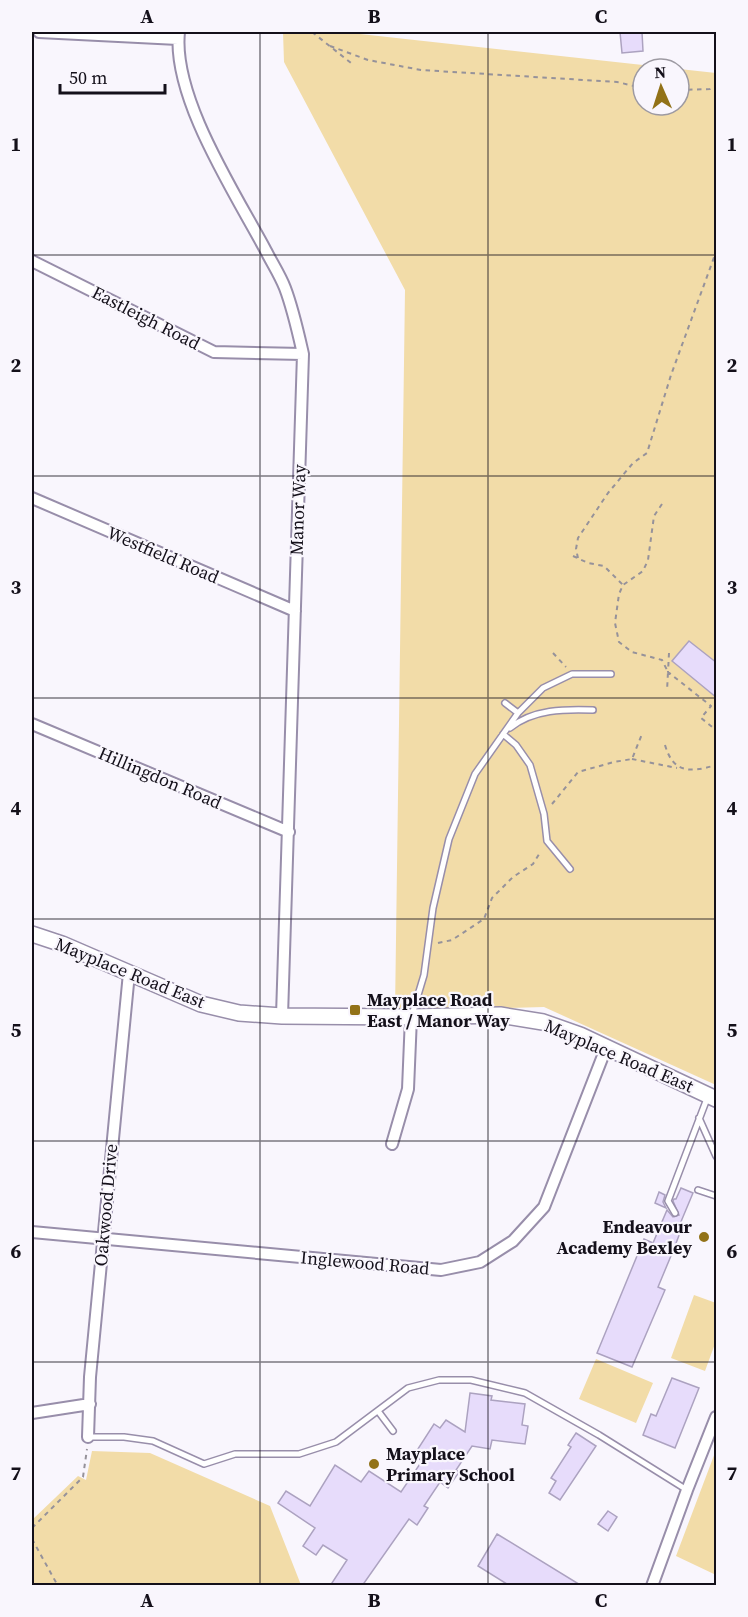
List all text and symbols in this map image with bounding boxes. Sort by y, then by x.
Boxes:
text: A [140,2,154,30]
text: B [367,2,381,30]
text: C [595,2,607,30]
scale bar [60,57,165,95]
north arrow [631,57,691,117]
text: N [654,61,667,83]
text: 50 m [69,65,107,90]
text: 1 [11,130,21,158]
text: 1 [727,130,737,158]
street label: Eastleigh Road [88,280,205,356]
text: 2 [11,351,22,379]
text: 2 [727,351,738,379]
street label: Manor Way [283,463,312,556]
street label: Westfield Road [103,520,223,589]
text: 3 [11,573,22,601]
text: 3 [727,573,738,601]
street label: Hillingdon Road [95,740,226,815]
text: 4 [11,794,22,822]
text: 4 [727,794,738,822]
street label: Mayplace Road East [52,931,209,1014]
place label: Mayplace Road East / Manor Way [367,987,510,1033]
marker: Mayplace Road East / Manor Way [348,1003,362,1017]
street label: Mayplace Road East [541,1013,698,1098]
text: 5 [11,1016,22,1044]
text: 5 [727,1016,738,1044]
street label: Oakwood Drive [88,1143,123,1267]
place label: Endeavour Academy Bexley [557,1214,693,1260]
marker: Endeavour Academy Bexley [697,1230,711,1244]
text: 6 [11,1237,22,1265]
text: 6 [727,1237,738,1265]
street label: Inglewood Road [299,1244,431,1281]
place label: Mayplace Primary School [386,1441,515,1487]
marker: Mayplace Primary School [367,1457,381,1471]
text: 7 [11,1459,22,1487]
text: 7 [727,1459,738,1487]
text: A [140,1586,154,1614]
text: B [367,1586,381,1614]
text: C [595,1586,607,1614]

